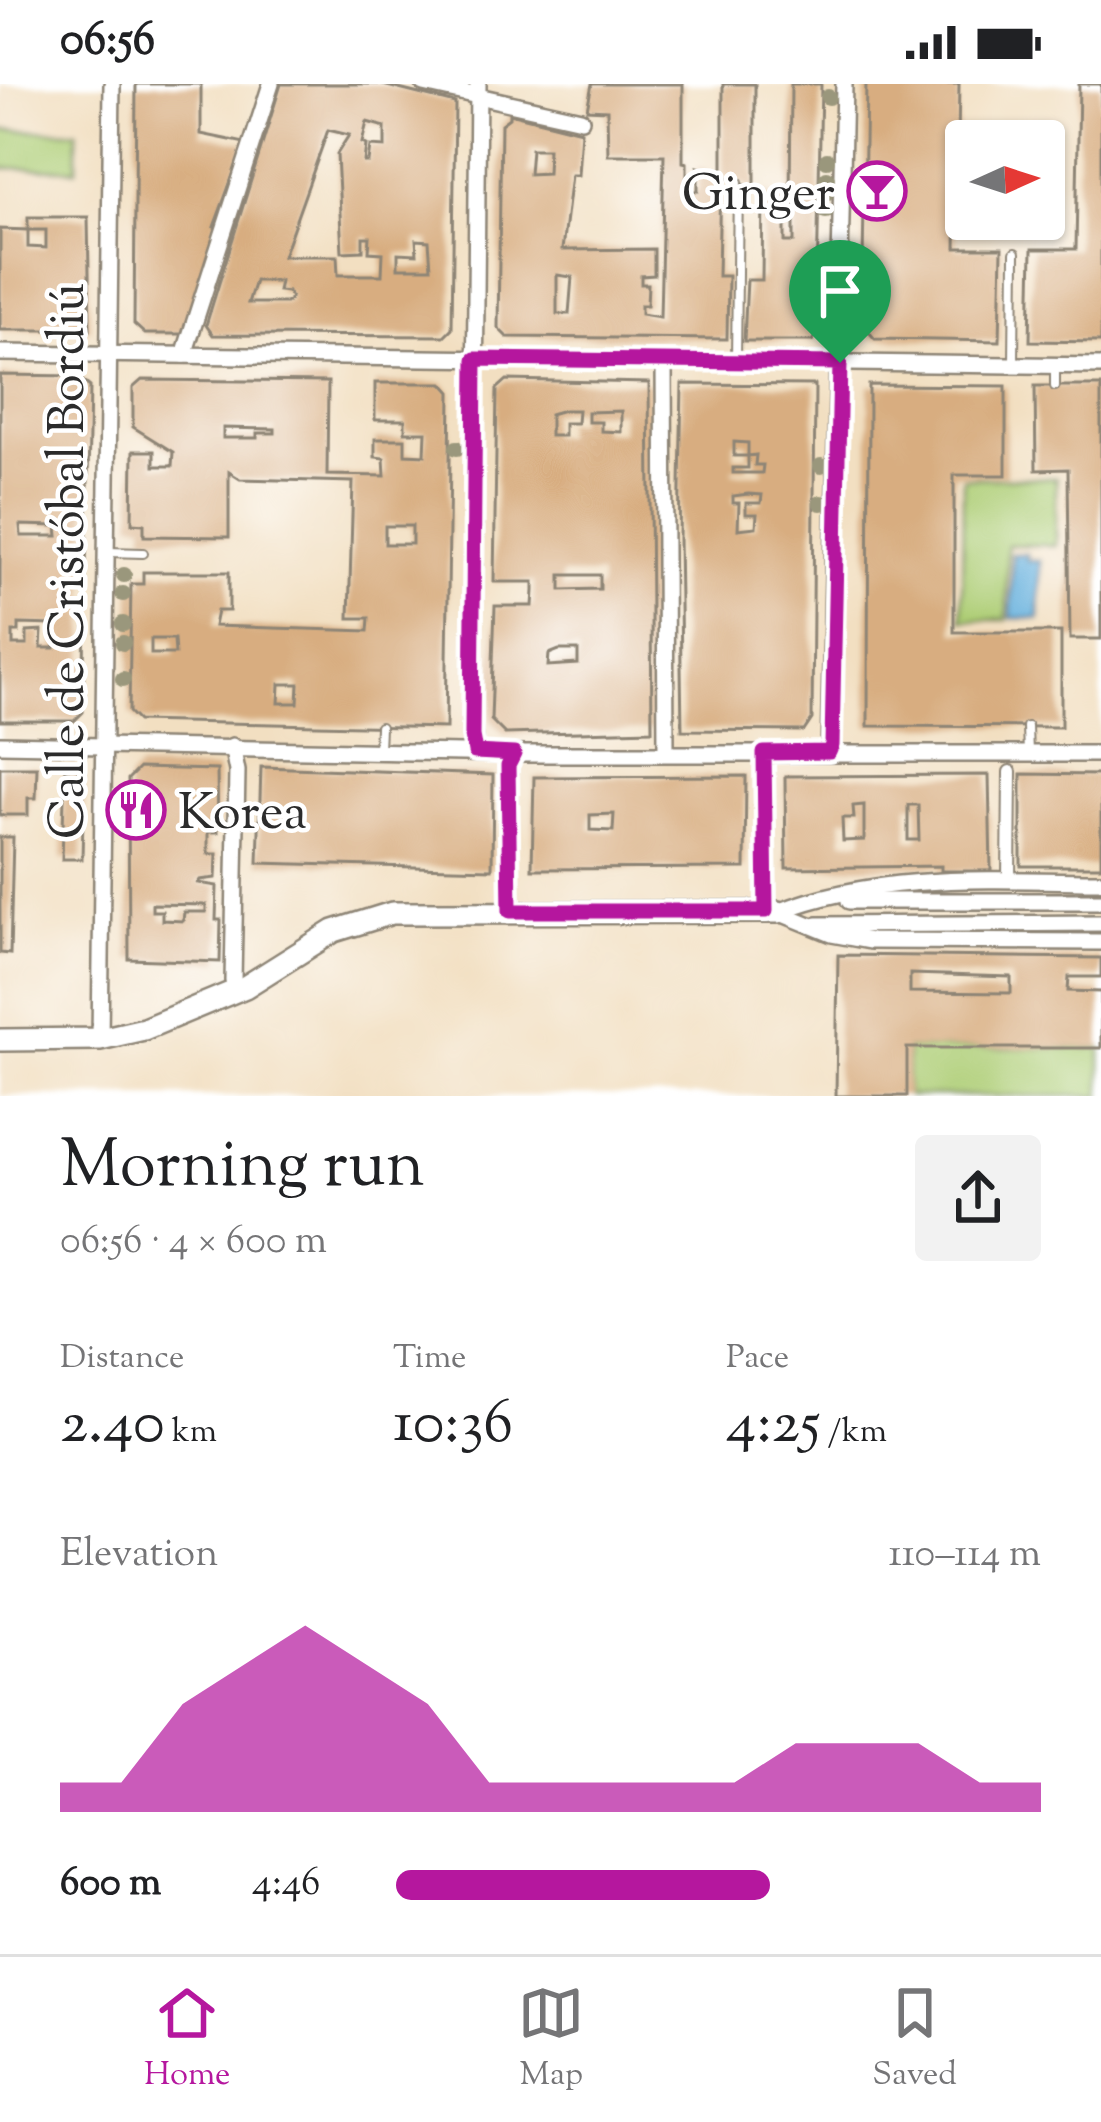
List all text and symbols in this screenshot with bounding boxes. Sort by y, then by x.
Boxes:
text: 06:56 [60,10,155,75]
north arrow [945,120,1065,240]
map controls [945,120,1065,240]
place label: Ginger [682,160,835,233]
bar icon: Ginger [846,160,908,222]
pin [789,240,891,363]
icon: arrive [807,258,873,324]
street label: Calle de Cristóbal Bordiú [34,283,107,839]
restaurant icon: Korea [105,779,167,841]
place label: Korea [178,779,307,852]
text: Morning run [60,1122,425,1217]
button: share [915,1135,1041,1261]
text: 06:56 · 4 × 600 m [60,1215,327,1271]
text: Distance [60,1335,184,1383]
text: Time [393,1335,466,1383]
text: Pace [726,1335,789,1383]
text: 2.40 [60,1383,165,1470]
text: 10:36 [393,1383,513,1470]
text: 4:25 [726,1383,820,1470]
text: km [165,1409,217,1457]
text: /km [820,1409,887,1457]
text: Elevation [60,1528,218,1584]
text: 110–114 m [888,1528,1041,1584]
text: 600 m [60,1857,161,1913]
text: 4:46 [252,1857,320,1913]
tab: Home [144,1980,230,2100]
tab: Map [518,1980,584,2100]
tab: Saved [872,1980,957,2100]

